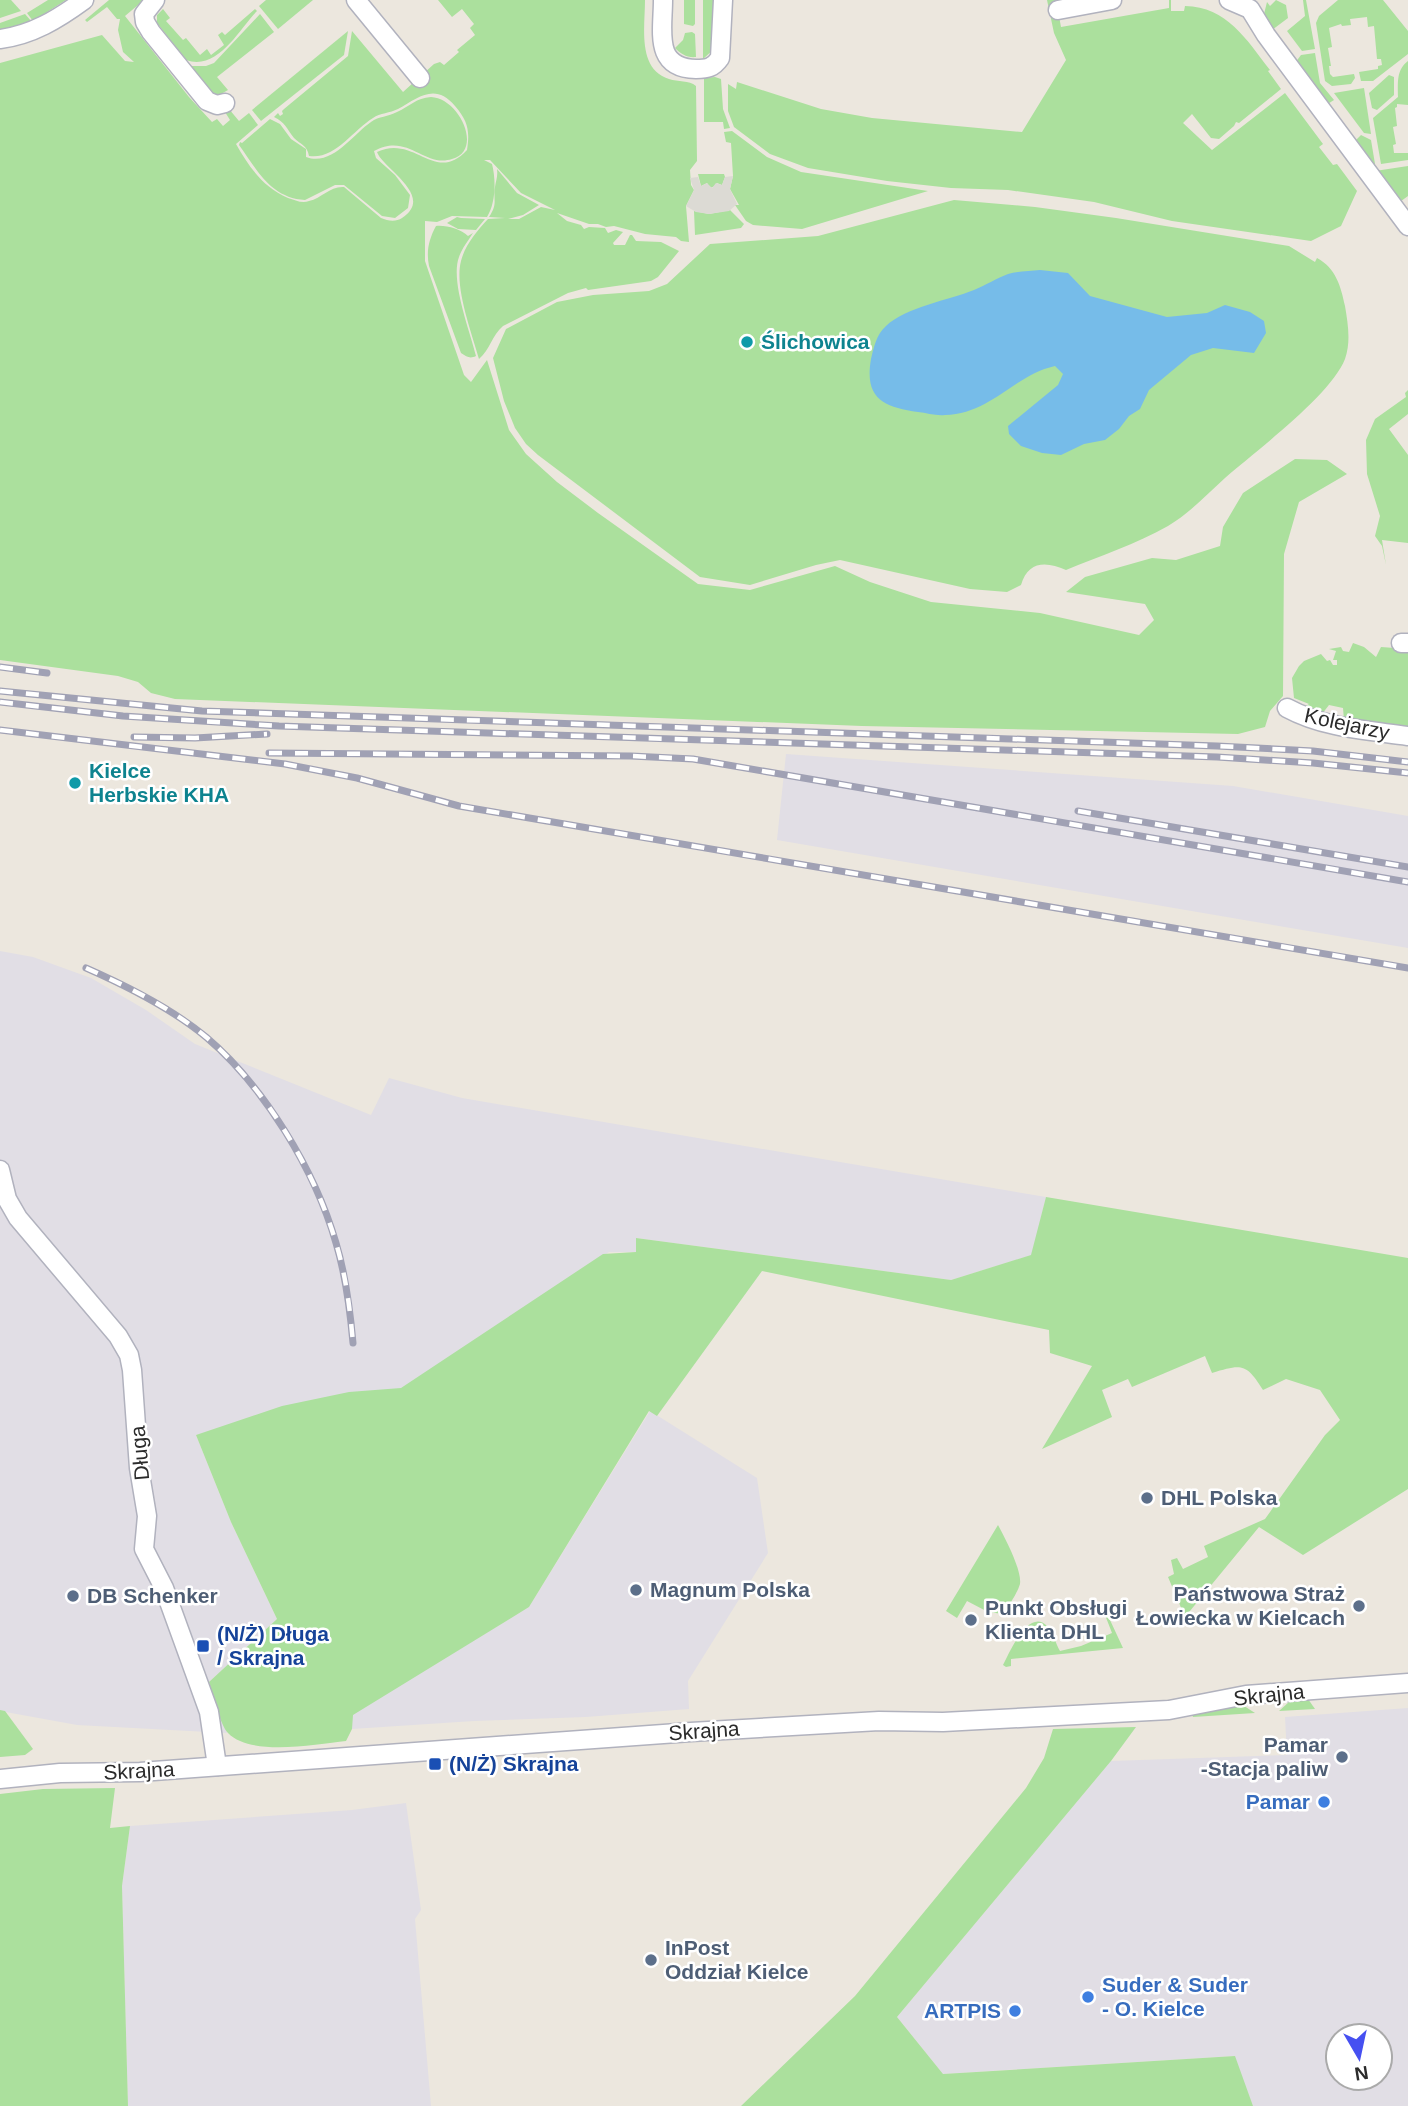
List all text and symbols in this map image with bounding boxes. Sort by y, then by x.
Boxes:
place label: Ślichowica [761,330,870,353]
marker: Ślichowica [739,334,755,350]
street label: Kolejarzy [1302,703,1392,744]
place label: Kielce Herbskie KHA [89,759,229,806]
marker: Kielce Herbskie KHA [67,775,83,791]
street label: Długa [126,1424,153,1481]
place label: DHL Polska [1161,1486,1278,1509]
marker: DHL Polska [1139,1490,1155,1506]
place label: Magnum Polska [650,1578,810,1601]
marker: Magnum Polska [628,1582,644,1598]
place label: Państwowa Straż Łowiecka w Kielcach [1136,1582,1345,1629]
place label: DB Schenker [87,1584,218,1607]
marker: DB Schenker [65,1588,81,1604]
place label: Punkt Obsługi Klienta DHL [985,1596,1127,1643]
marker: Państwowa Straż Łowiecka w Kielcach [1351,1598,1367,1614]
marker: Punkt Obsługi Klienta DHL [963,1612,979,1628]
place label: (N/Ż) Długa / Skrajna [217,1622,329,1669]
marker: (N/Ż) Długa / Skrajna [195,1638,211,1654]
street label: Skrajna [1232,1679,1306,1710]
street label: Skrajna [668,1717,741,1744]
place label: Pamar -Stacja paliw [1201,1733,1329,1780]
marker: Pamar -Stacja paliw [1334,1749,1350,1765]
place label: (N/Ż) Skrajna [449,1752,579,1775]
marker: (N/Ż) Skrajna [427,1756,443,1772]
street label: Skrajna [103,1757,175,1784]
place label: Pamar [1246,1790,1310,1813]
marker: Pamar [1316,1794,1332,1810]
place label: InPost Oddział Kielce [665,1936,809,1983]
marker: InPost Oddział Kielce [643,1952,659,1968]
place label: Suder & Suder - O. Kielce [1102,1973,1248,2020]
marker: Suder & Suder - O. Kielce [1080,1989,1096,2005]
place label: ARTPIS [924,1999,1001,2022]
marker: ARTPIS [1007,2003,1023,2019]
north arrow [1324,2022,1394,2092]
text: N [1353,2062,1370,2085]

